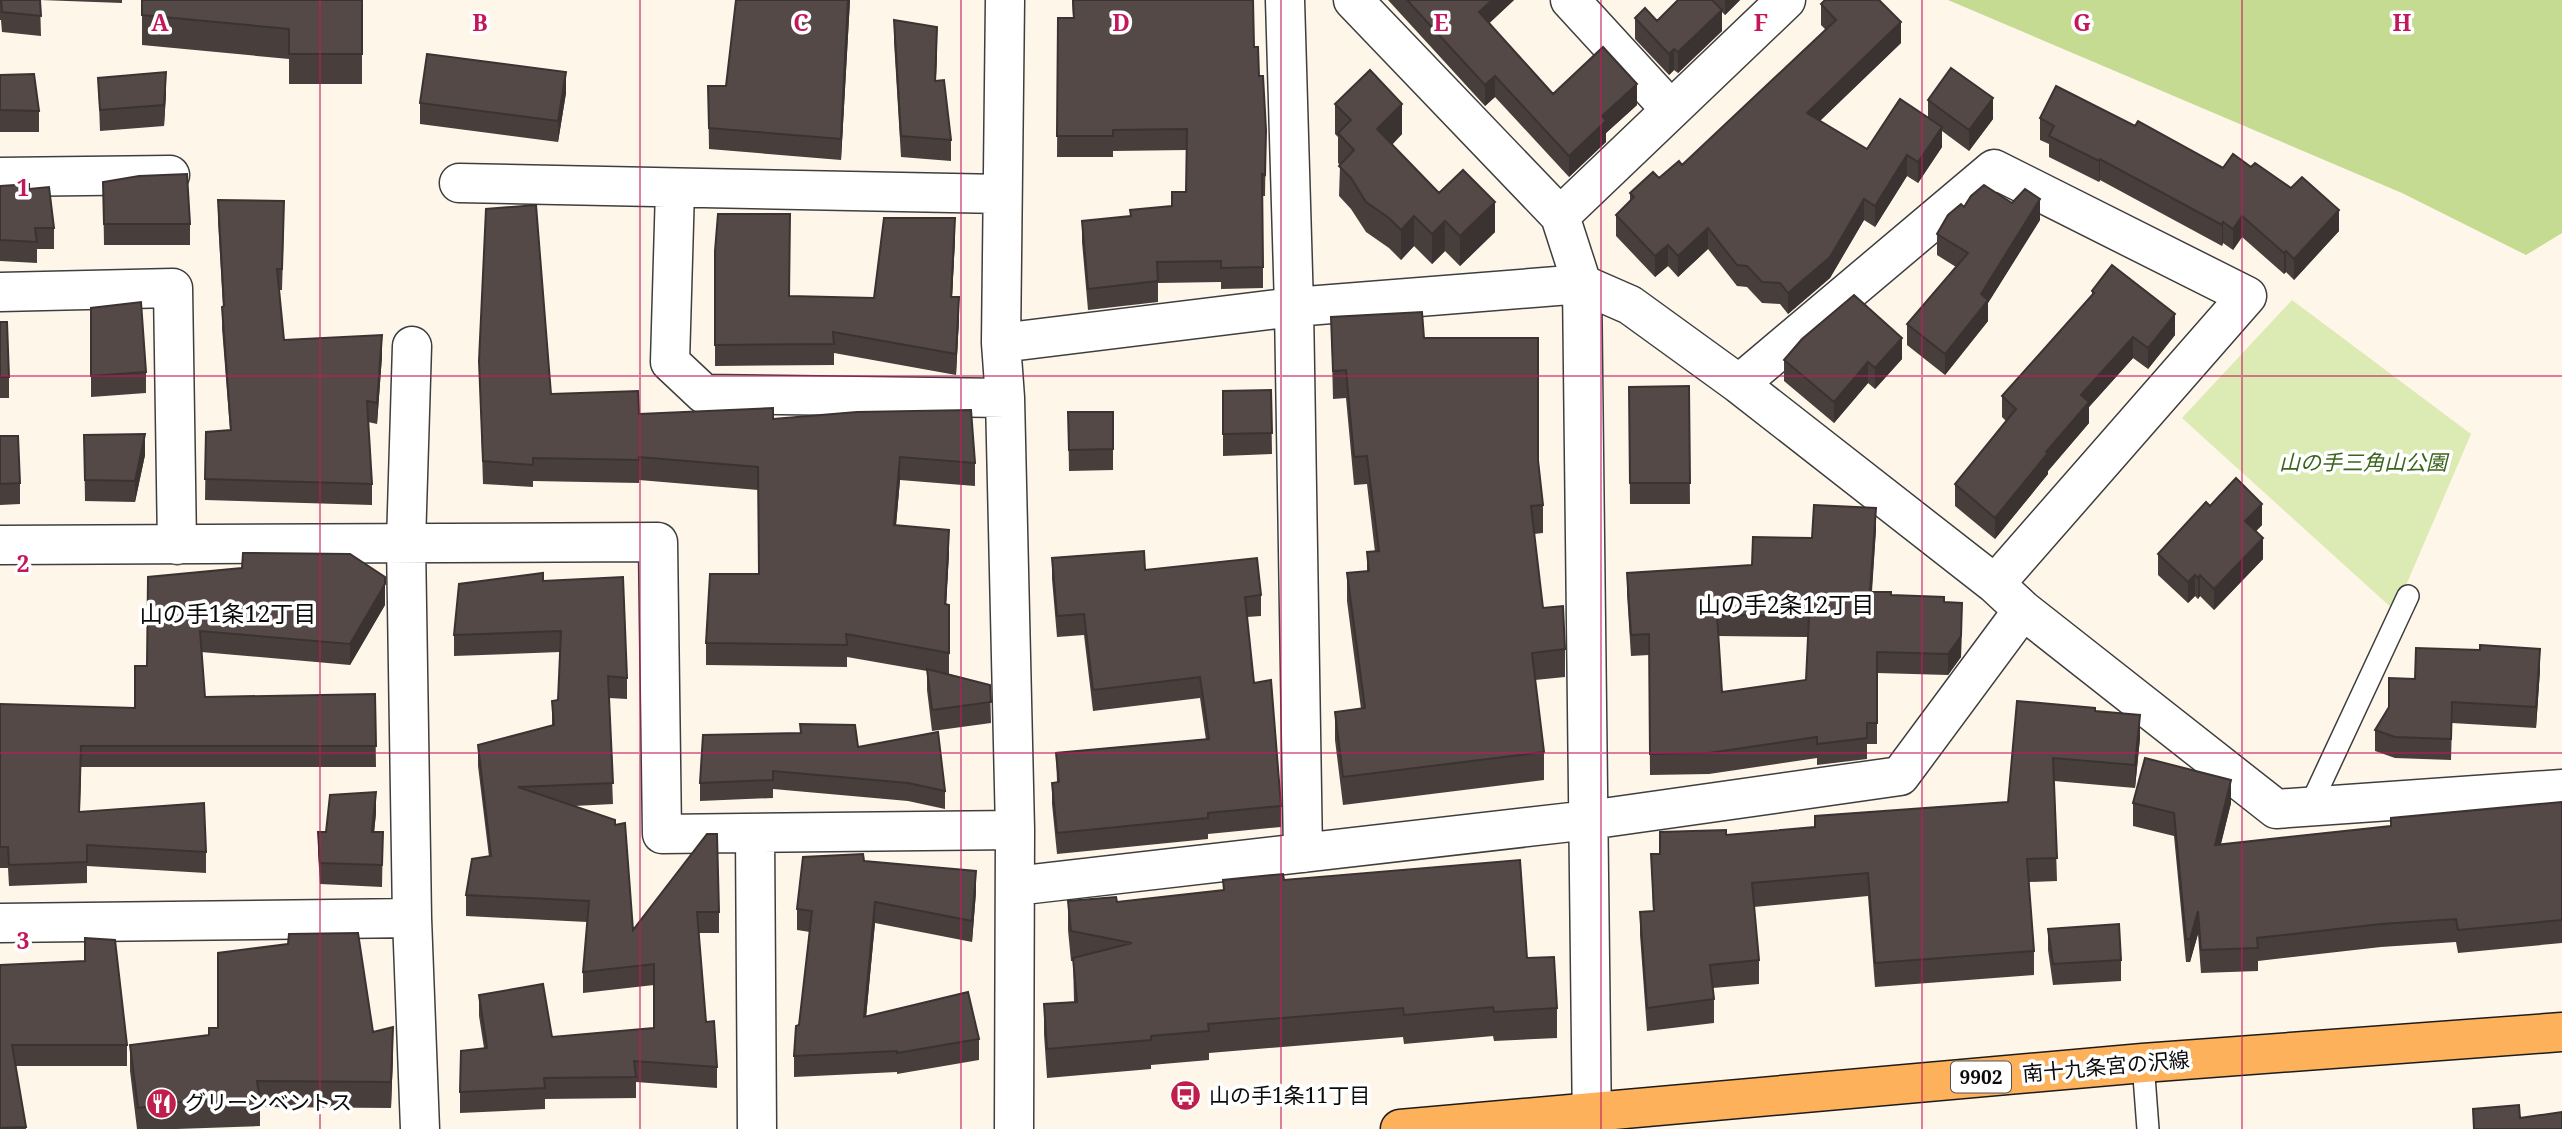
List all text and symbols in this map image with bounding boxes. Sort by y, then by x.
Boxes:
text: A [151,6,169,38]
text: B [472,6,488,38]
text: C [793,6,809,38]
text: D [1112,6,1130,38]
text: E [1433,6,1449,38]
text: F [1754,6,1768,38]
text: G [2073,6,2091,38]
text: H [2393,6,2412,38]
text: 1 [17,171,30,203]
park label: 山の手三角山公園 [2279,448,2450,476]
text: 2 [17,547,30,579]
district label: 山の手2条12丁目 [1698,588,1874,620]
district label: 山の手1条12丁目 [140,597,316,629]
text: 3 [17,924,30,956]
street label: 南十九条宮の沢線 [2021,1045,2191,1087]
road number: 9902 [1951,1062,2011,1092]
bus stop icon: 山の手1条11丁目 [1169,1079,1203,1113]
place label: 山の手1条11丁目 [1209,1081,1370,1109]
restaurant icon: グリーンベントス [145,1086,179,1120]
place label: グリーンベントス [185,1088,352,1116]

